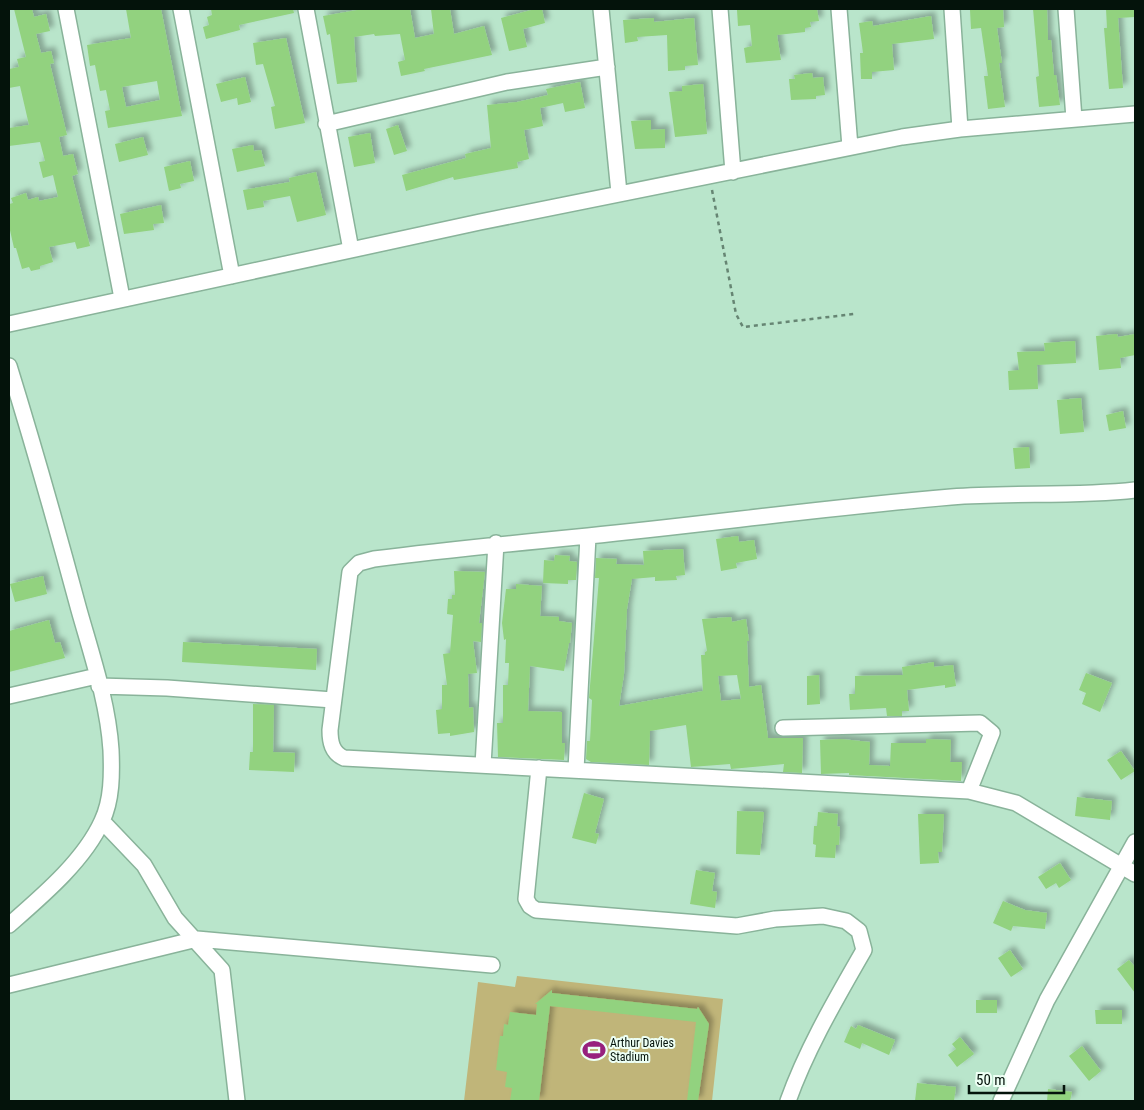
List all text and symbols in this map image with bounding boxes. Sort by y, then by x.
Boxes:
place label: Arthur Davies Stadium [610,1036,674,1064]
sports icon: Arthur Davies Stadium [581,1037,607,1063]
scale bar [969,1062,1064,1094]
text: 50 m [976,1071,1006,1089]

